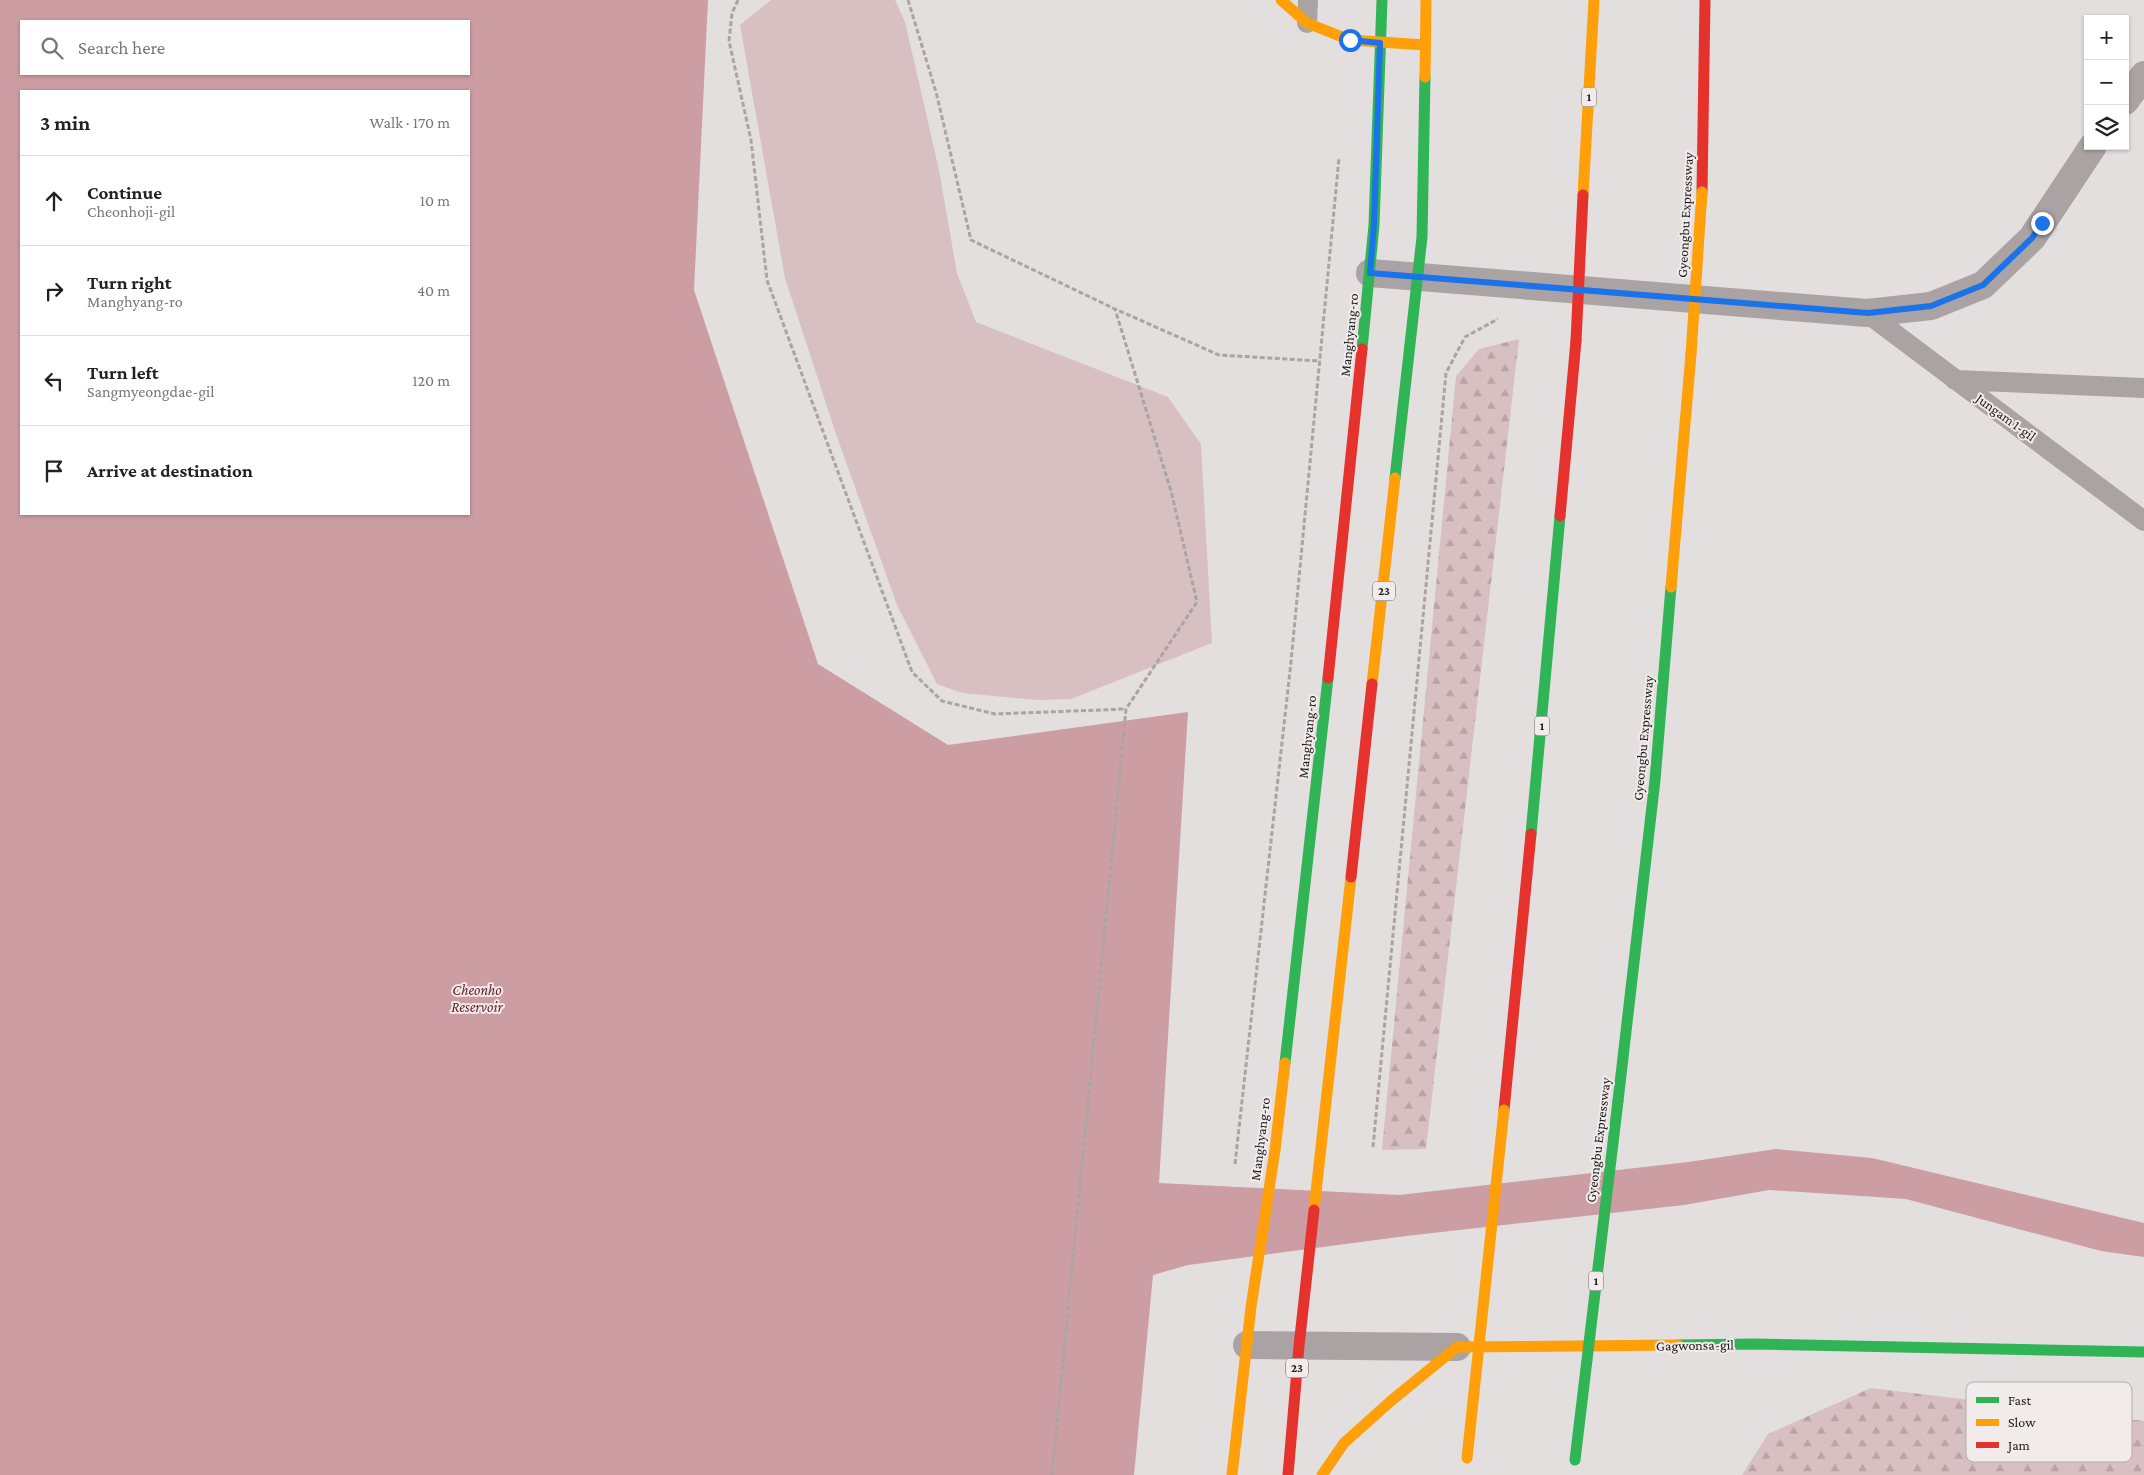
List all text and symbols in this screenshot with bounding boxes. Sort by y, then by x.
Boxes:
map controls [2084,15,2129,150]
button: + [2084,15,2129,60]
search box [20,20,470,75]
route start [1339,29,1362,52]
icon: search [38,34,66,62]
text: Search here [78,37,165,58]
button: − [2084,60,2129,105]
road number: 1 [1582,88,1596,106]
button: layers [2084,105,2129,150]
text: 3 min [40,111,90,135]
text: Walk · 170 m [370,114,450,131]
street label: Gyeongbu Expressway [1674,151,1696,278]
text: Continue [87,182,162,203]
icon: ahead [40,187,68,215]
text: 10 m [420,192,450,209]
text: Cheonhoji-gil [87,203,175,220]
route end [2031,212,2054,235]
text: Turn right [87,272,172,293]
icon: right [40,277,68,305]
text: 40 m [417,282,450,299]
text: Manghyang-ro [87,293,183,310]
street label: Manghyang-ro [1337,293,1361,377]
text: Turn left [87,362,159,383]
icon: left [40,367,68,395]
text: 120 m [412,372,450,389]
text: Sangmyeongdae-gil [87,383,214,400]
street label: Jungam 1-gil [1971,389,2039,444]
icon: arrive [40,457,68,485]
text: Arrive at destination [87,460,253,481]
road number: 23 [1373,582,1395,600]
street label: Gyeongbu Expressway [1630,674,1656,801]
street label: Manghyang-ro [1295,695,1319,779]
road number: 1 [1534,716,1550,736]
water label: Cheonho Reservoir [451,982,504,1015]
street label: Gyeongbu Expressway [1582,1076,1614,1203]
street label: Manghyang-ro [1247,1096,1273,1181]
road number: 1 [1588,1272,1604,1290]
street label: Gagwonsa-gil [1656,1336,1734,1354]
road number: 23 [1286,1359,1308,1378]
legend [1966,1382,2132,1462]
text: Fast [2008,1392,2032,1408]
text: Slow [2008,1414,2036,1430]
text: Jam [2006,1437,2030,1453]

